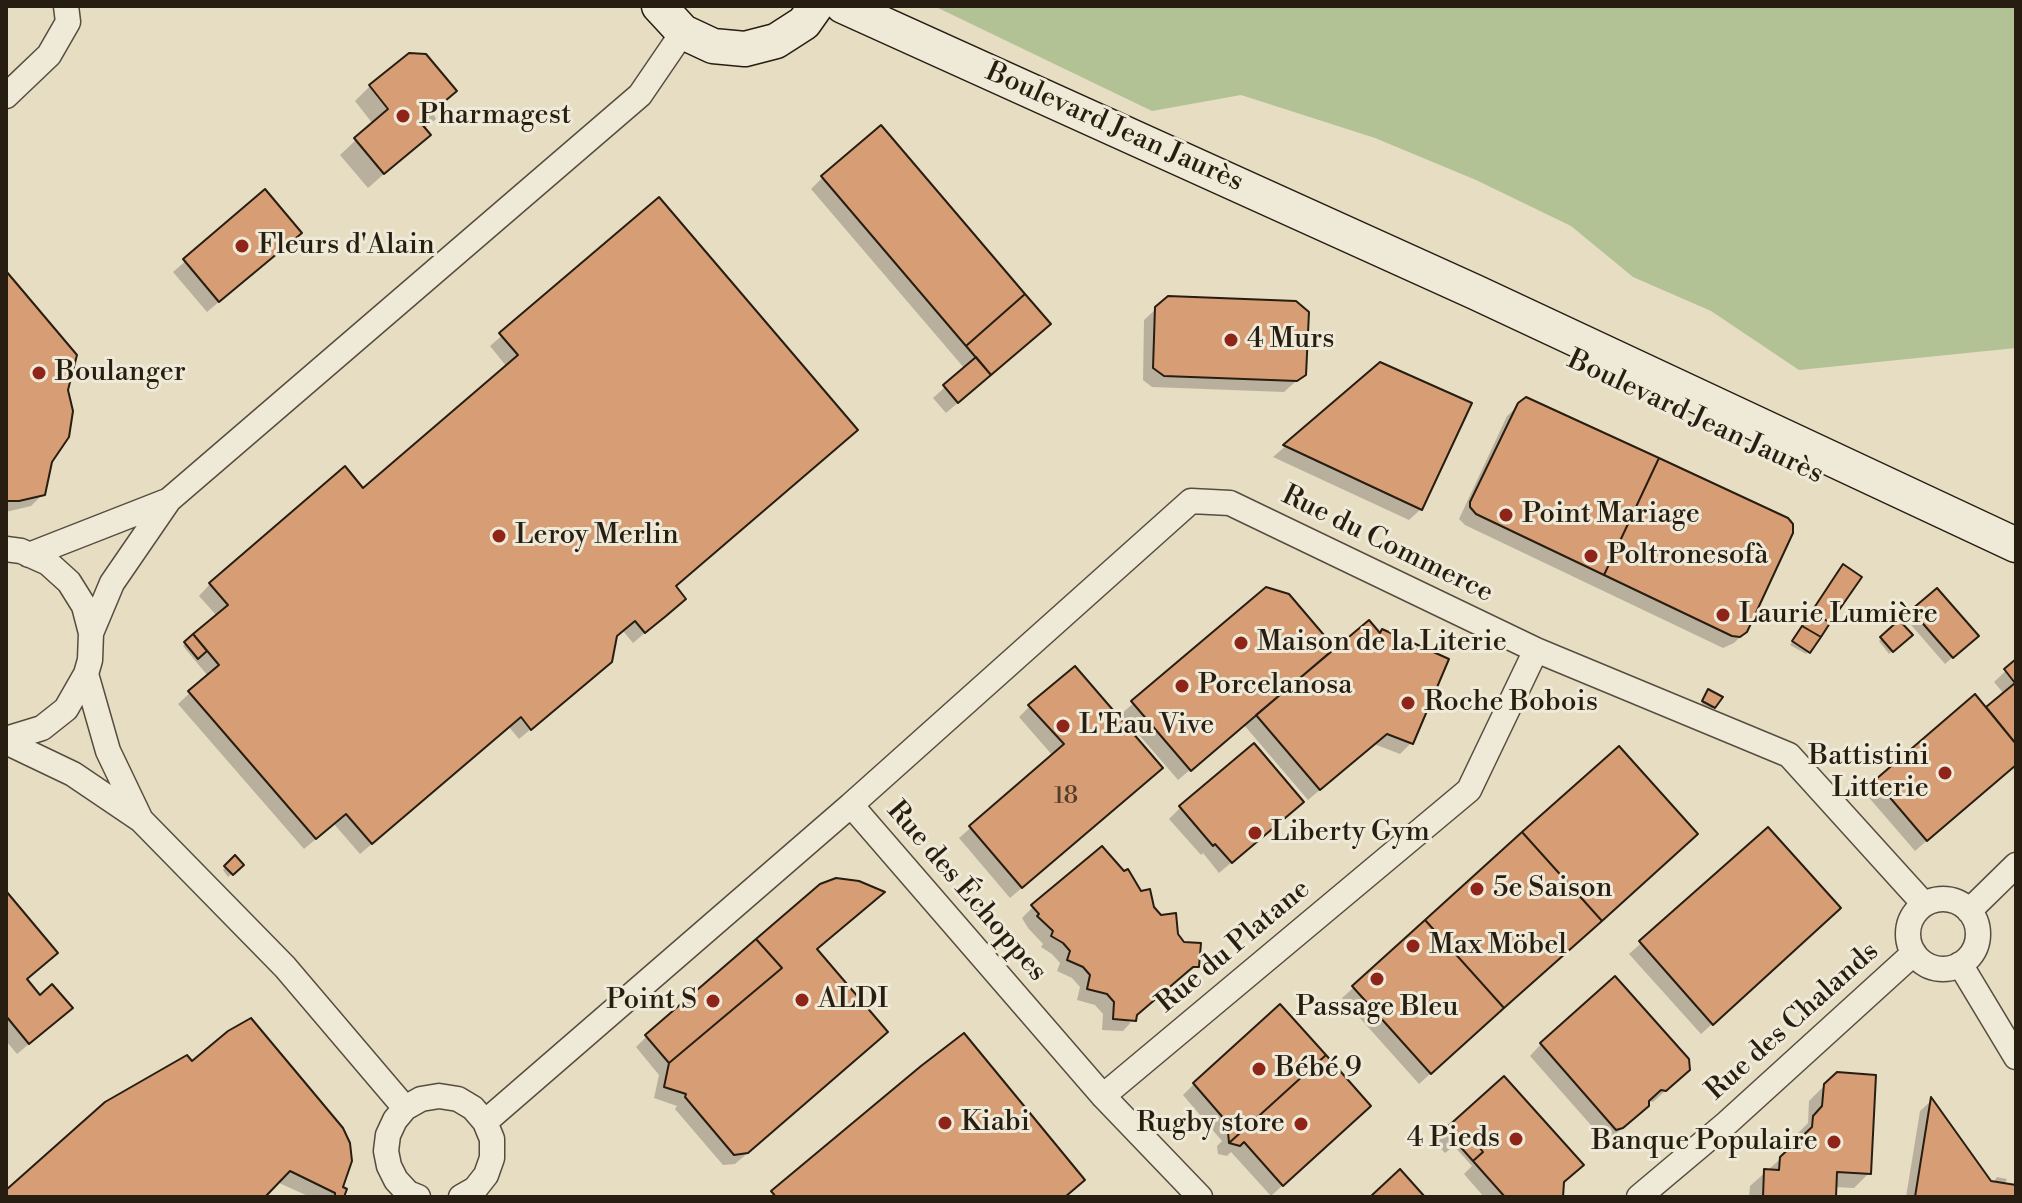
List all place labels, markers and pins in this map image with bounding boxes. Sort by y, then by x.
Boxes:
place label: Pharmagest [419,99,571,133]
marker: Pharmagest [394,107,412,125]
place label: Fleurs d'Alain [258,229,435,263]
marker: Fleurs d'Alain [233,237,251,255]
place label: 4 Murs [1247,323,1334,357]
marker: 4 Murs [1222,331,1240,349]
place label: Boulanger [55,356,186,390]
marker: Boulanger [30,364,48,382]
place label: Point Mariage [1522,498,1700,532]
marker: Point Mariage [1497,506,1515,524]
place label: Leroy Merlin [515,519,679,553]
marker: Leroy Merlin [490,527,508,545]
place label: Poltronesofà [1607,539,1768,573]
marker: Poltronesofà [1582,547,1600,565]
place label: Laurie Lumière [1739,598,1938,632]
marker: Laurie Lumière [1714,606,1732,624]
place label: Maison de la Literie [1257,626,1507,660]
marker: Maison de la Literie [1232,634,1250,652]
place label: Porcelanosa [1198,669,1352,703]
marker: Porcelanosa [1173,677,1191,695]
place label: Roche Bobois [1424,686,1598,720]
marker: Roche Bobois [1399,694,1417,712]
place label: L'Eau Vive [1079,709,1214,743]
marker: L'Eau Vive [1054,717,1072,735]
place label: Battistini Litterie [1809,740,1929,806]
marker: Battistini Litterie [1936,764,1954,782]
place label: Liberty Gym [1271,816,1430,850]
marker: Liberty Gym [1246,824,1264,842]
place label: 5e Saison [1493,872,1613,906]
marker: 5e Saison [1468,880,1486,898]
place label: Max Möbel [1429,929,1567,963]
marker: Max Möbel [1404,937,1422,955]
marker: Passage Bleu [1368,970,1386,988]
place label: ALDI [818,983,888,1017]
place label: Point S [606,984,697,1018]
marker: ALDI [793,991,811,1009]
place label: Passage Bleu [1296,991,1458,1025]
marker: Point S [704,992,722,1010]
place label: Bébé 9 [1275,1052,1362,1086]
marker: Bébé 9 [1250,1060,1268,1078]
place label: Kiabi [961,1106,1030,1140]
place label: Rugby store [1136,1107,1285,1141]
marker: Kiabi [936,1114,954,1132]
marker: Rugby store [1292,1115,1310,1133]
place label: 4 Pieds [1407,1122,1500,1156]
place label: Banque Populaire [1591,1125,1818,1159]
marker: 4 Pieds [1507,1130,1525,1148]
marker: Banque Populaire [1825,1133,1843,1151]

